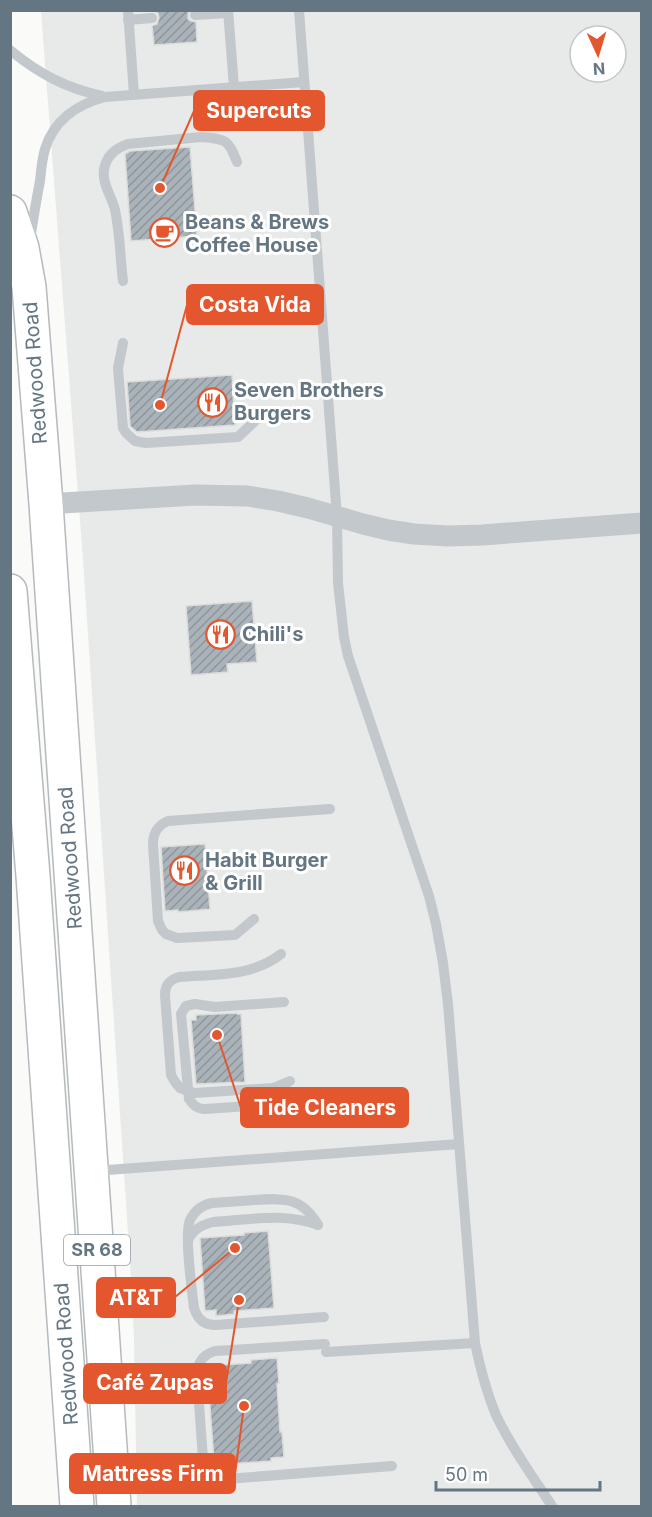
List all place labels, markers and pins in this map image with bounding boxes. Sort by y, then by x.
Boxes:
callout: Supercuts [194,91,324,130]
place label: Beans & Brews Coffee House [185,210,329,257]
cafe icon: Beans & Brews Coffee House [148,217,180,249]
callout: Costa Vida [187,285,323,324]
place label: Seven Brothers Burgers [234,378,384,425]
restaurant icon: Seven Brothers Burgers [197,386,229,418]
restaurant icon: Chili's [205,618,237,650]
place label: Chili's [242,622,303,646]
place label: Habit Burger & Grill [205,848,328,895]
restaurant icon: Habit Burger & Grill [168,855,200,887]
callout: Tide Cleaners [241,1088,408,1127]
callout: AT&T [97,1278,175,1317]
callout: Café Zupas [84,1364,226,1403]
callout: Mattress Firm [70,1454,235,1493]

